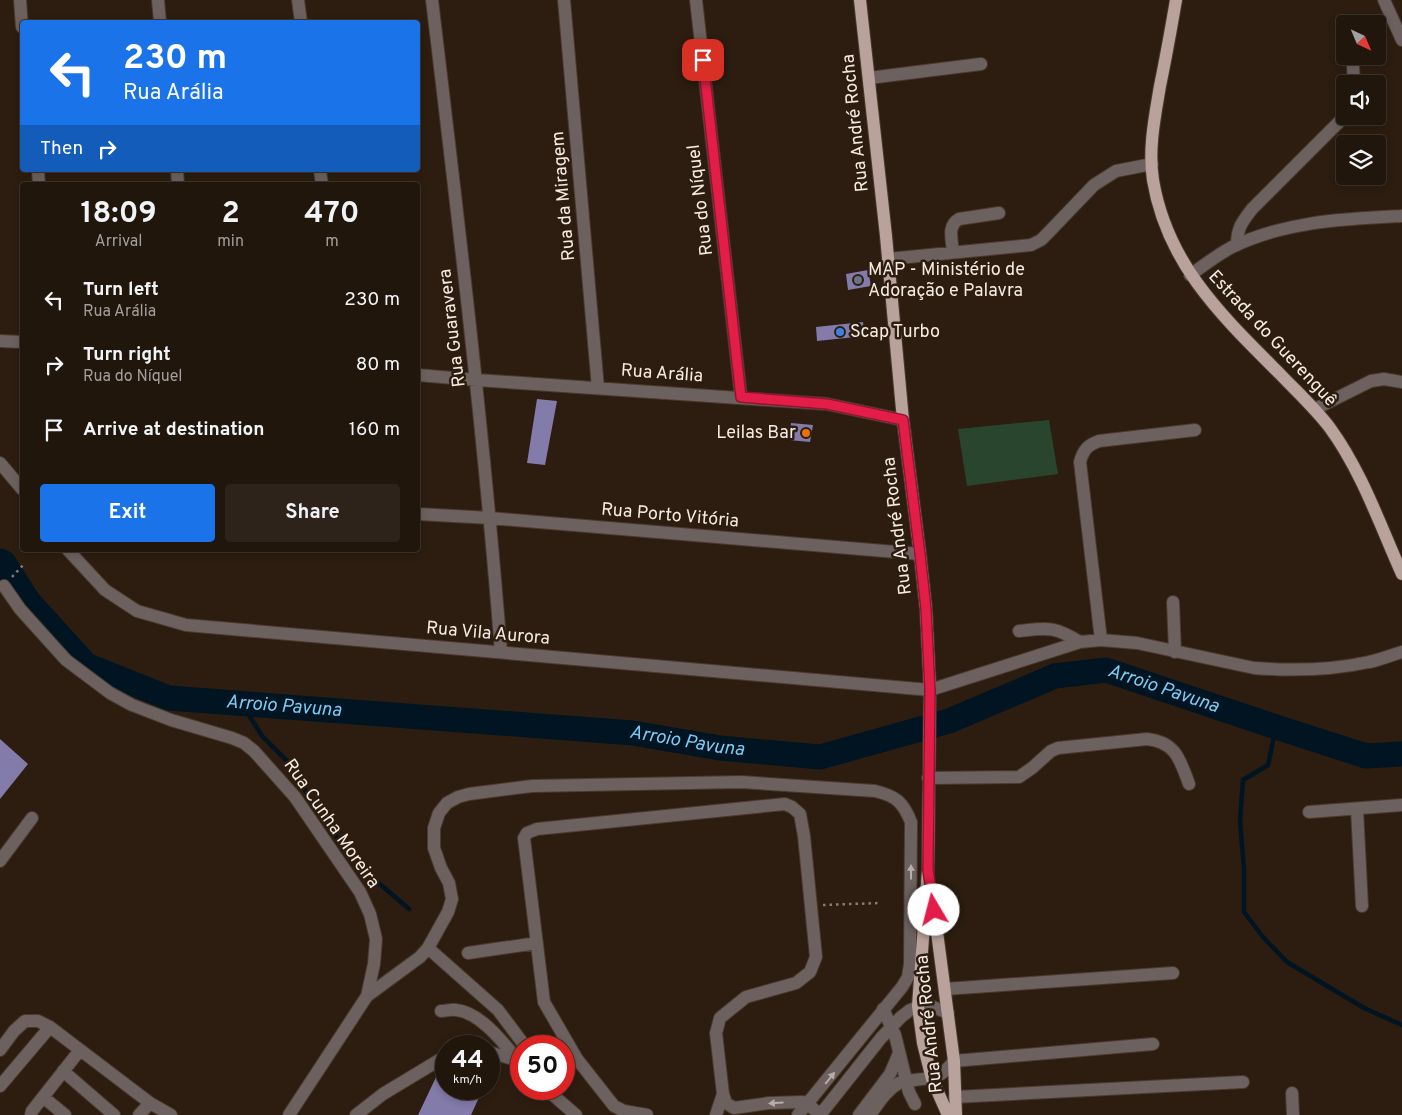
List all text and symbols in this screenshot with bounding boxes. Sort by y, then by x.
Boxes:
north arrow [1336,15,1386,65]
map controls [1336,15,1386,185]
text: 230 m [123,37,227,81]
pin [682,39,724,81]
icon: left [40,40,105,105]
icon: arrive [689,46,717,74]
street label: Rua André Rocha [837,53,875,193]
button: sound [1336,75,1386,125]
text: Rua Arália [123,80,224,107]
street label: Rua da Miragem [547,130,581,262]
icon: right [93,135,121,163]
button: layers [1336,135,1386,185]
text: Then [40,137,83,161]
street label: Rua do Níquel [683,143,719,257]
text: 18:09 [80,196,157,233]
text: 2 [221,196,240,233]
text: 470 [304,196,360,233]
text: Arrival [95,232,142,252]
text: min [217,232,244,252]
text: m [325,232,339,252]
place label: MAP - Ministério de Adoração e Palavra [868,259,1025,303]
street label: Estrada do Guerenguê [1203,266,1341,412]
street label: Rua Guaravera [434,267,472,389]
marker: MAP - Ministério de Adoração e Palavra [852,274,864,286]
text: Turn left [83,278,159,302]
icon: left [40,286,68,314]
text: 230 m [344,288,400,312]
text: Rua Arália [83,302,156,322]
place label: Scap Turbo [850,321,940,344]
marker: Scap Turbo [834,326,846,338]
text: Turn right [83,343,171,367]
icon: right [40,351,68,379]
text: 80 m [356,353,400,377]
street label: Rua Arália [620,360,704,388]
text: Rua do Níquel [83,367,183,387]
icon: arrive [40,416,68,444]
text: Arrive at destination [83,418,264,442]
text: 160 m [349,418,400,442]
place label: Leilas Bar [716,422,796,445]
marker: Leilas Bar [800,427,812,439]
street label: Rua André Rocha [878,456,918,596]
button: Exit [40,484,215,542]
button: Share [225,484,400,542]
street label: Rua Porto Vitória [600,499,740,533]
street label: Rua Vila Aurora [425,617,551,651]
water label: Arroio Pavuna [1105,659,1222,719]
water label: Arroio Pavuna [225,690,342,723]
water label: Arroio Pavuna [628,721,745,762]
street label: Rua Cunha Moreira [278,755,384,893]
one-way arrow [907,864,915,880]
position arrow [907,883,959,935]
street label: Rua André Rocha [911,954,949,1094]
speed limit sign: 50 [510,1035,575,1100]
text: 44 [451,1045,484,1077]
one-way arrow [824,1071,835,1084]
text: km/h [453,1072,482,1088]
one-way arrow [768,1100,784,1108]

